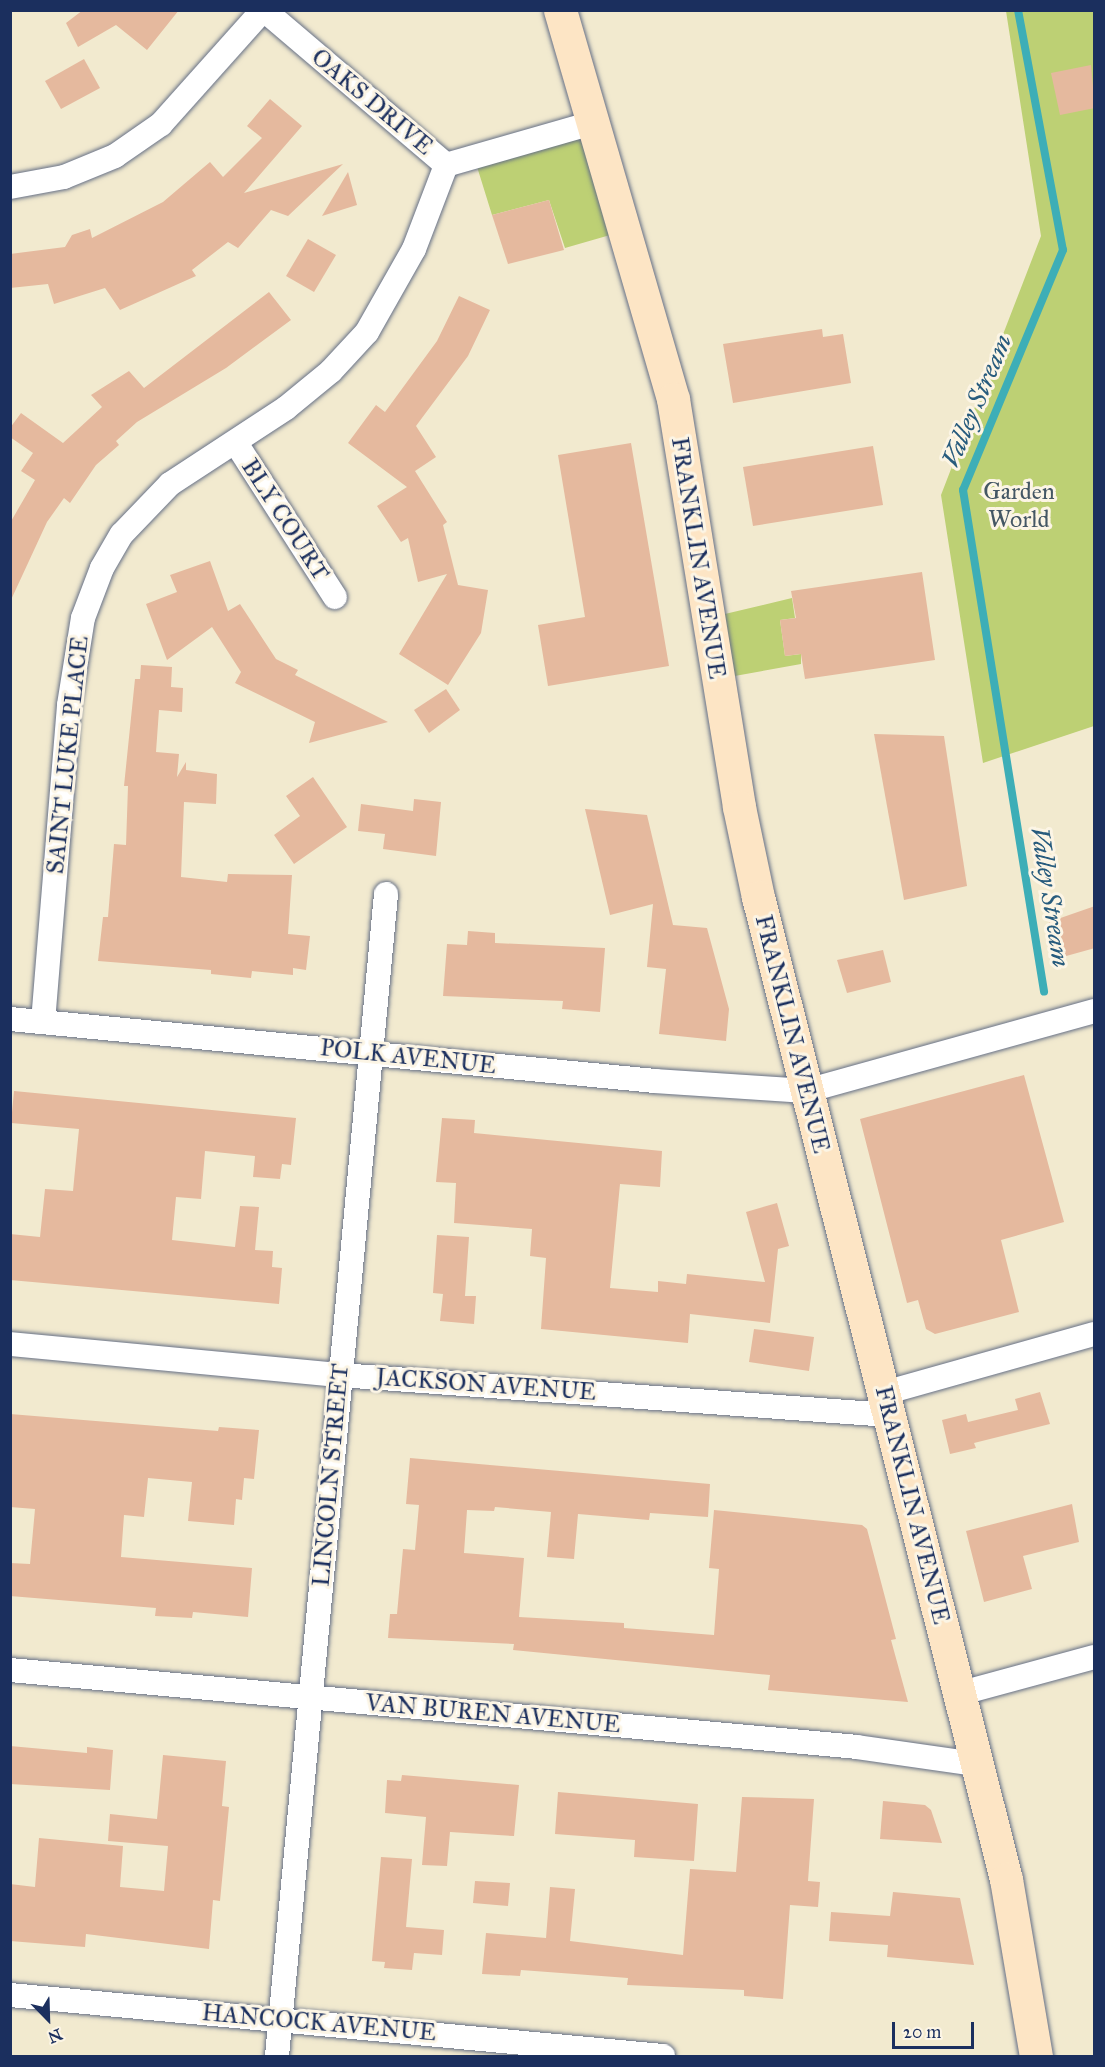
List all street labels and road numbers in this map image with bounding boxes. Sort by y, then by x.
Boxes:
street label: OAKS DRIVE [305,43,439,161]
street label: FRANKLIN AVENUE [665,435,731,681]
street label: BLY COURT [235,454,335,586]
street label: SAINT LUKE PLACE [41,635,95,875]
street label: FRANKLIN AVENUE [748,912,836,1156]
street label: POLK AVENUE [319,1033,497,1081]
street label: LINCOLN STREET [307,1362,355,1588]
street label: JACKSON AVENUE [375,1363,597,1407]
street label: FRANKLIN AVENUE [868,1383,956,1627]
street label: VAN BUREN AVENUE [364,1689,622,1739]
street label: HANCOCK AVENUE [201,1998,437,2048]

